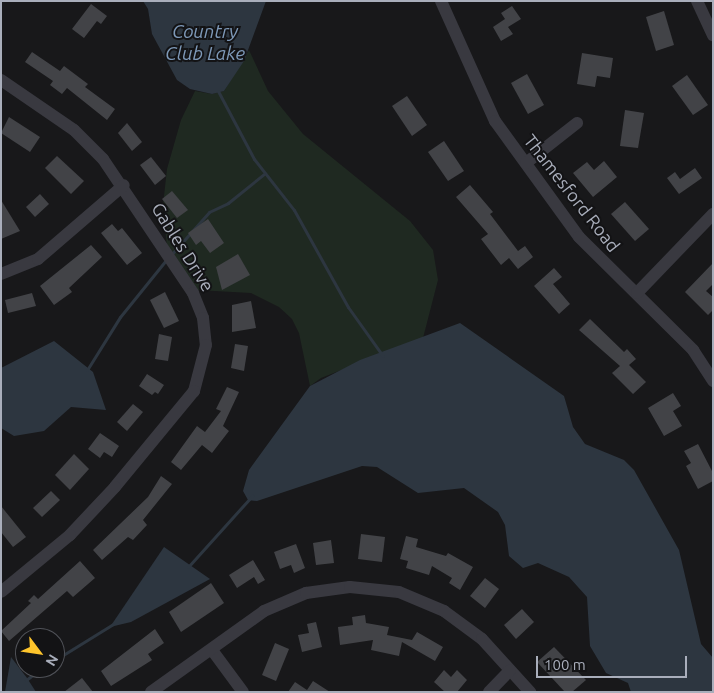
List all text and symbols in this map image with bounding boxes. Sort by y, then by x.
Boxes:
water label: Country Club Lake [165,21,245,65]
street label: Thamesford Road [519,130,625,256]
street label: Gables Drive [147,199,219,295]
north arrow [15,628,65,678]
scale bar [539,646,690,678]
text: N [42,652,62,669]
text: 100 m [544,656,586,673]

